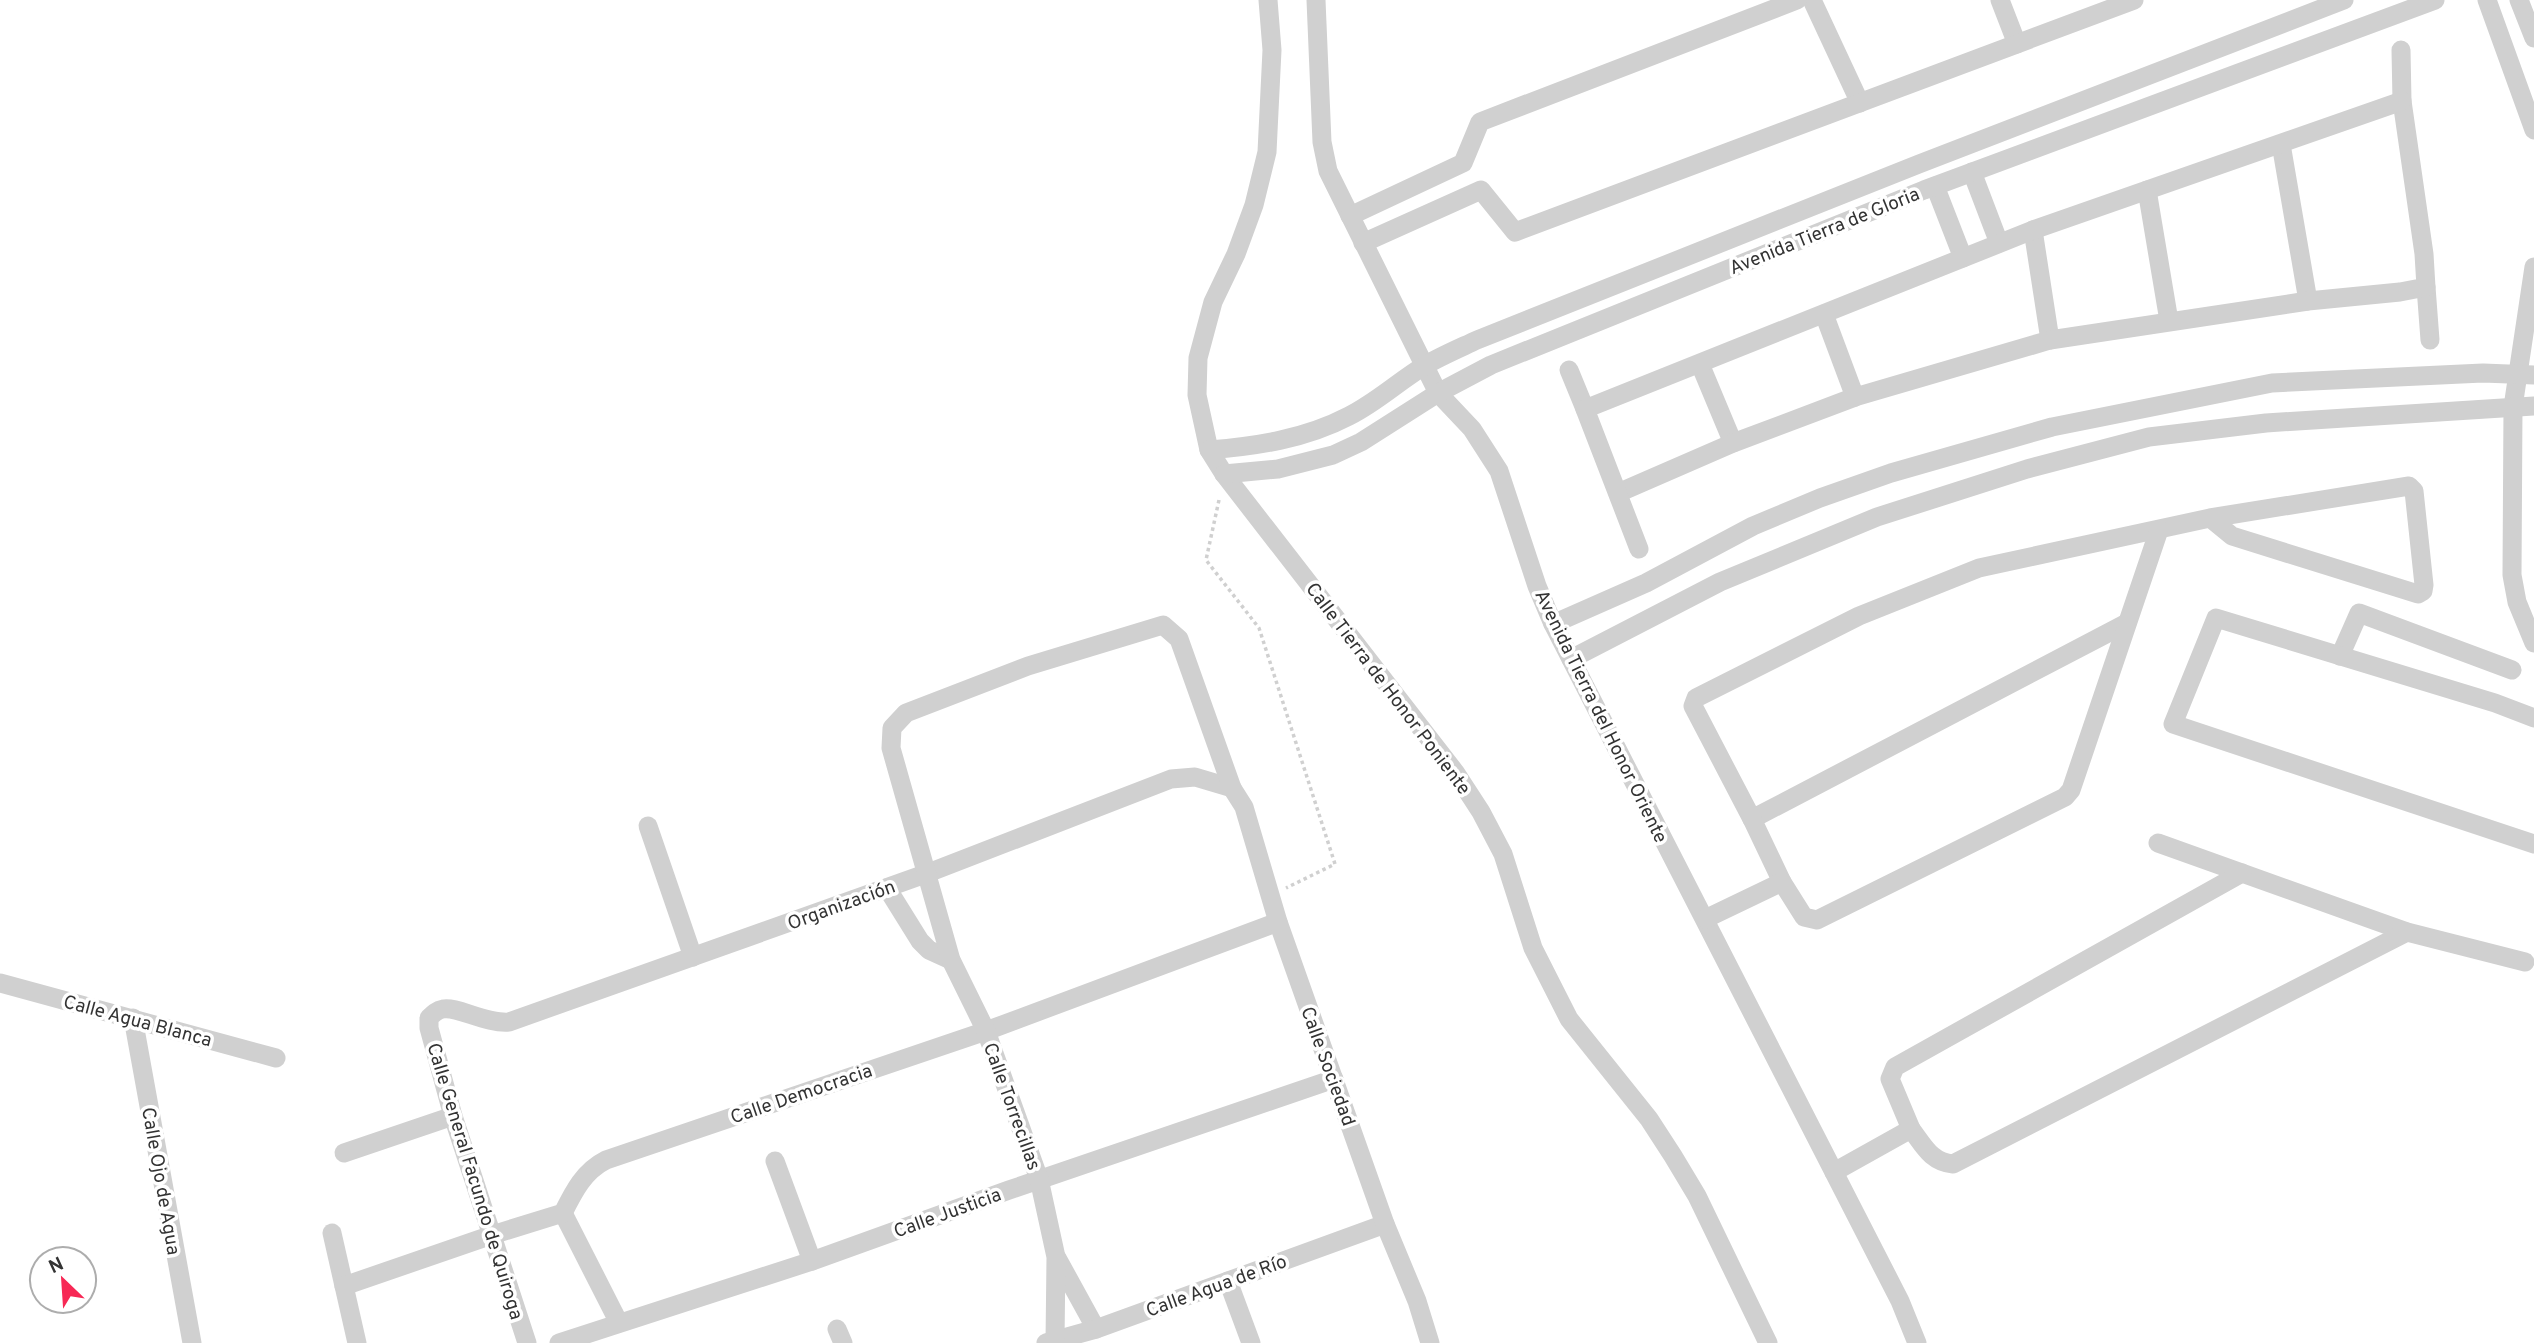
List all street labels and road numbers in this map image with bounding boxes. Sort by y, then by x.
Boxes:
street label: Avenida Tierra de Gloria [1726,183,1923,281]
street label: Calle Tierra de Honor Poniente [1300,578,1475,800]
street label: Avenida Tierra del Honor Oriente [1528,586,1672,847]
street label: Organización [785,875,899,936]
street label: Calle Agua Blanca [61,991,214,1053]
street label: Calle Sociedad [1294,1004,1360,1130]
street label: Calle General Facundo de Quiroga [421,1040,528,1323]
street label: Calle Torrecillas [977,1040,1045,1174]
street label: Calle Democracia [728,1059,876,1130]
street label: Calle Ojo de Agua [135,1106,185,1257]
street label: Calle Justicia [891,1183,1005,1244]
street label: Calle Agua de Río [1143,1250,1290,1324]

